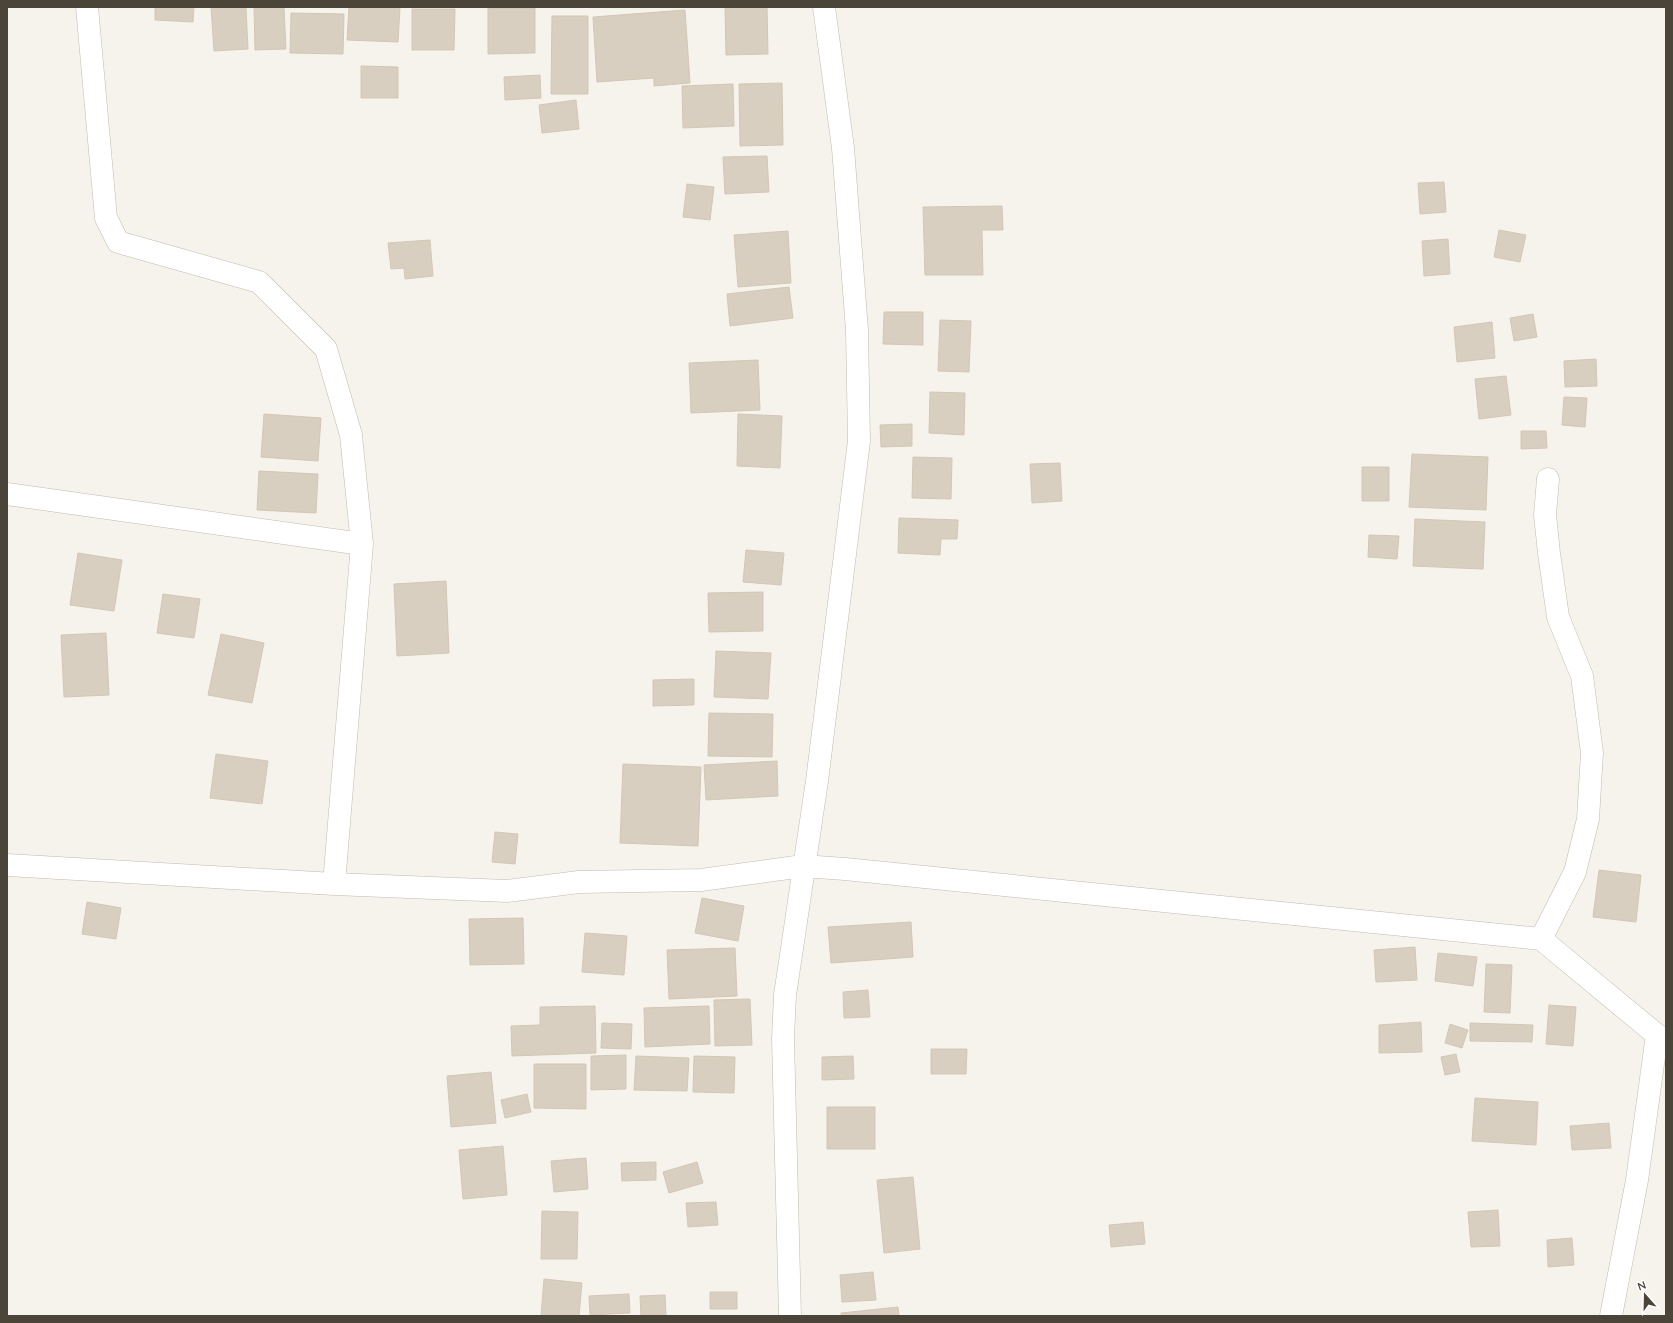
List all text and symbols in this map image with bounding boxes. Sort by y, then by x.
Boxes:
north arrow [1625,1275,1665,1315]
text: N [1635,1278,1648,1294]

